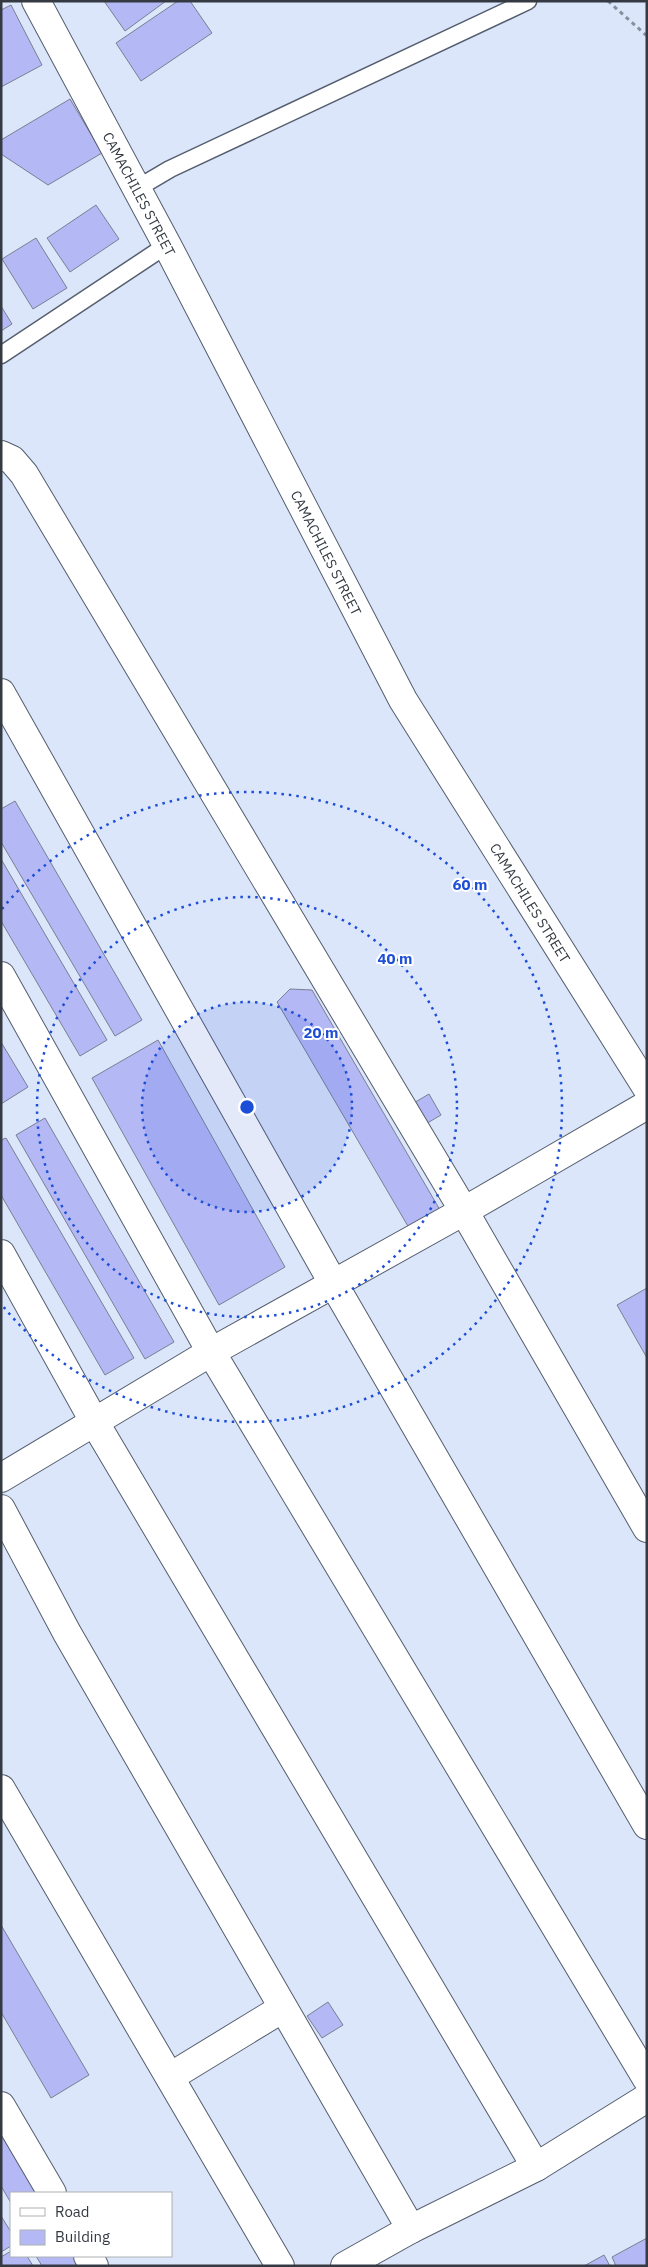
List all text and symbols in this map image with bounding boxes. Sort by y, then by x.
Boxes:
street label: CAMACHILES STREET [99,129,179,259]
street label: CAMACHILES STREET [287,487,365,619]
street label: CAMACHILES STREET [486,840,574,966]
text: 60 m [453,875,487,894]
text: 40 m [378,949,412,968]
text: 20 m [304,1023,338,1042]
centre of rings [238,1098,256,1116]
legend [10,2192,172,2257]
text: Road [55,2202,90,2221]
text: Building [55,2227,110,2246]

